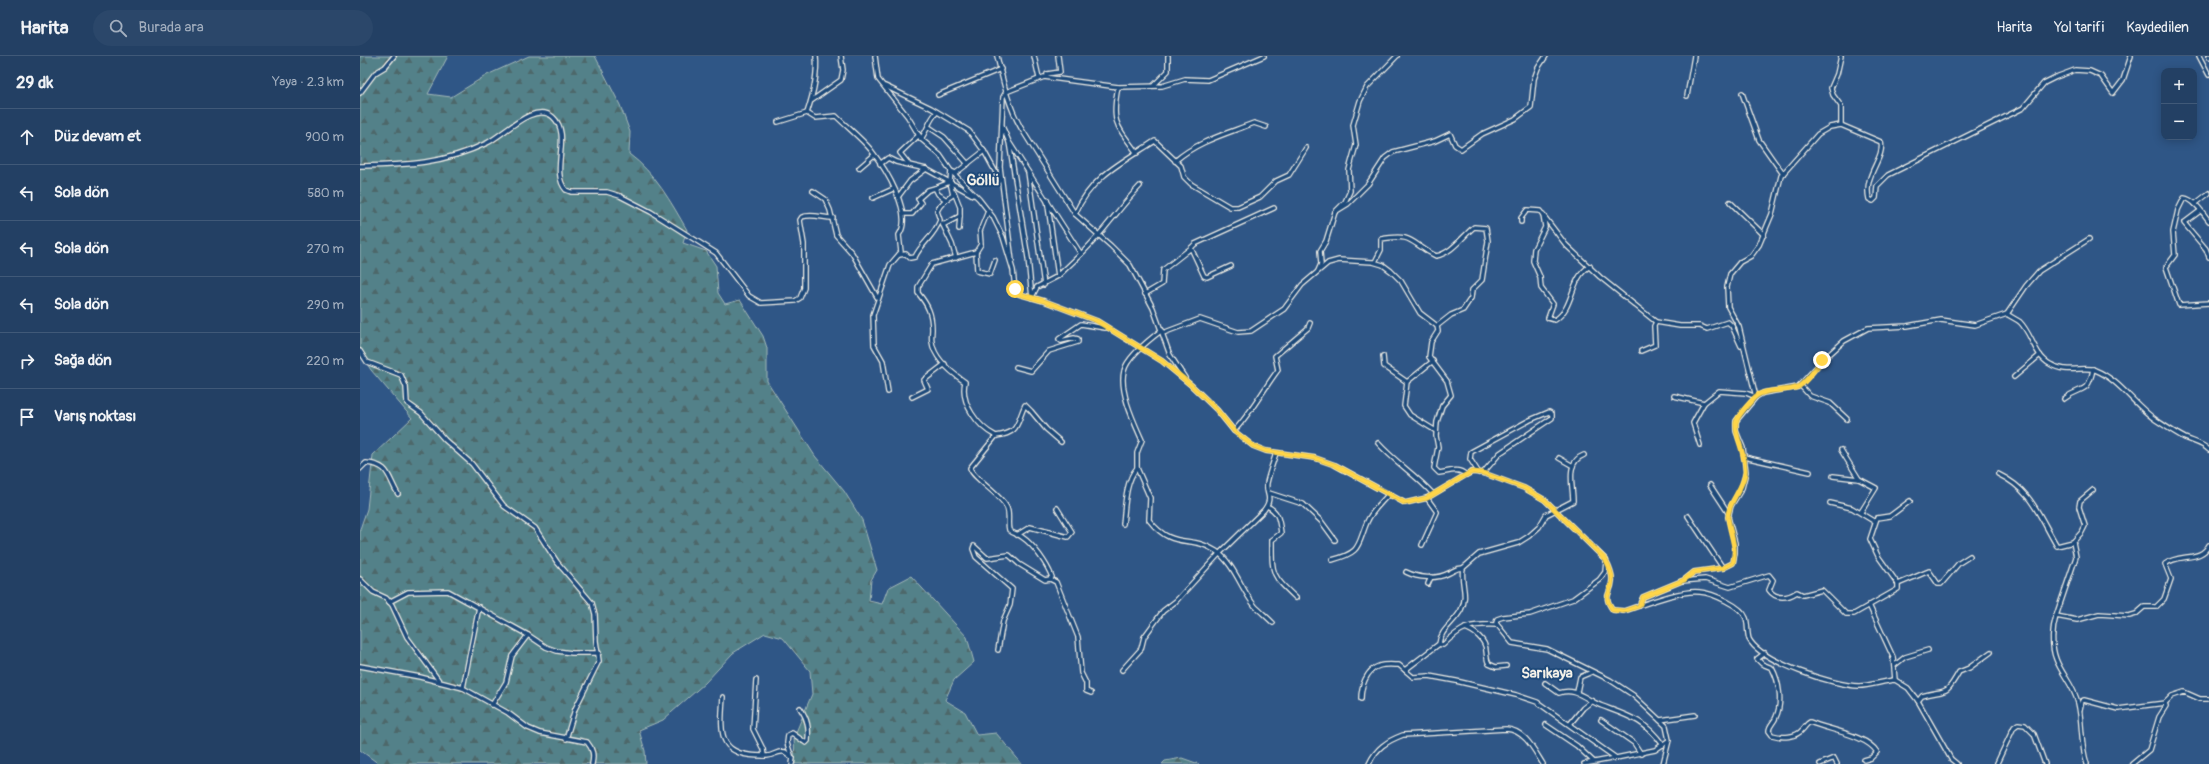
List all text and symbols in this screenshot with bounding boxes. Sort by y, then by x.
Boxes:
search box [93,10,373,46]
text: Harita [20,16,69,40]
icon: search [107,17,129,39]
text: Burada ara [139,18,204,37]
text: Harita [1996,19,2032,36]
text: Yol tarifi [2054,19,2104,36]
text: Kaydedilen [2126,19,2189,36]
map controls [2161,68,2197,140]
button: + [2161,68,2197,104]
text: 29 dk [16,72,53,93]
text: Yaya · 2.3 km [272,74,344,90]
button: − [2161,104,2197,140]
icon: ahead [16,126,38,148]
text: Düz devam et [54,127,141,146]
text: 900 m [305,129,344,145]
district label: Göllü [966,171,1000,190]
icon: left [16,182,38,204]
text: Sola dön [54,183,109,202]
text: 580 m [307,185,344,201]
icon: left [16,238,38,260]
text: Sola dön [54,239,109,258]
text: 270 m [307,241,344,257]
route start [1006,280,1024,298]
icon: left [16,294,38,316]
text: Sola dön [54,295,109,314]
text: 290 m [307,297,344,313]
icon: right [16,350,38,372]
text: Sağa dön [54,351,112,370]
route end [1813,351,1831,369]
text: 220 m [306,353,344,369]
icon: arrive [16,406,38,428]
text: Varış noktası [54,407,136,426]
district label: Sarıkaya [1521,664,1573,683]

